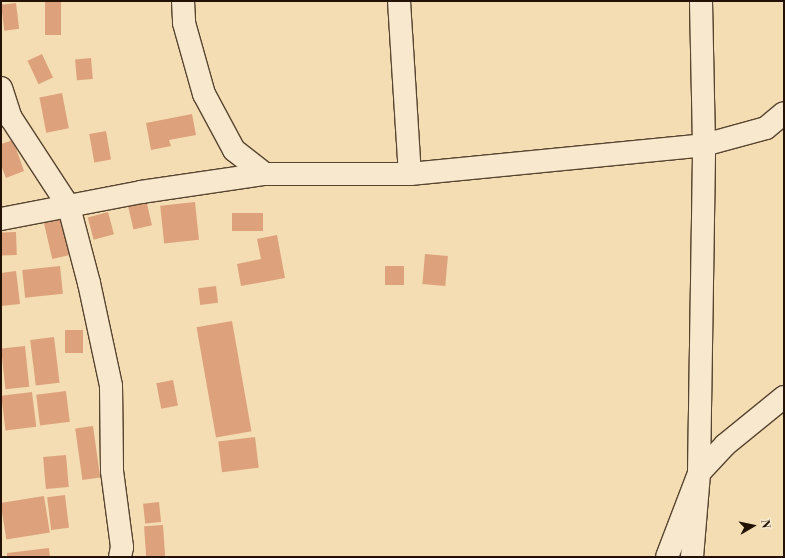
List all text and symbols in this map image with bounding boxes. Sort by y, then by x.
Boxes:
north arrow [733,506,773,546]
text: N [757,519,772,530]

